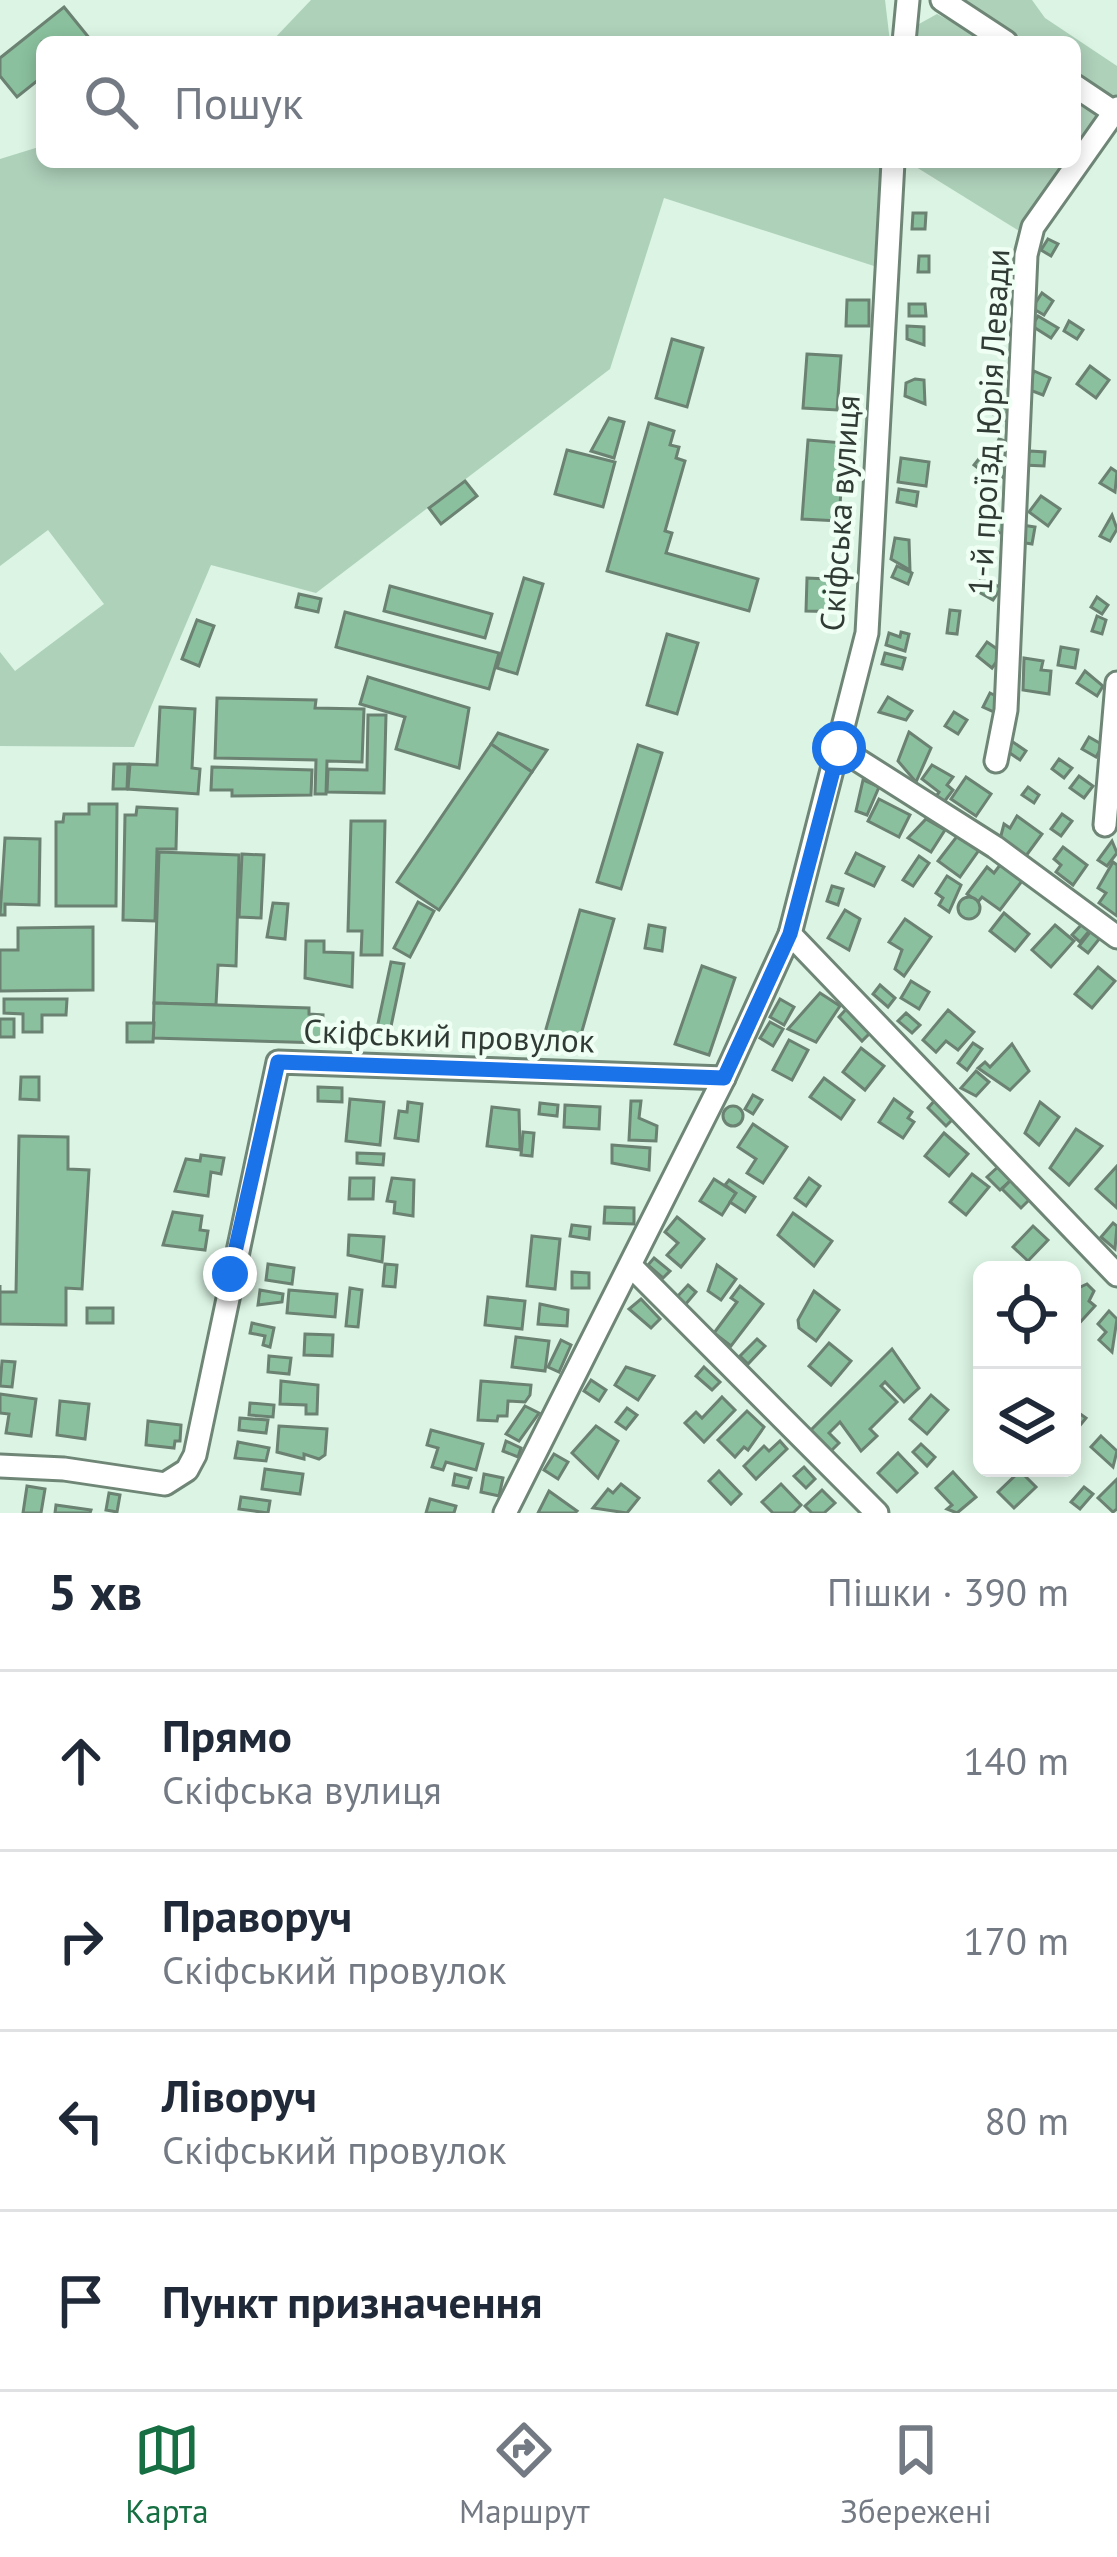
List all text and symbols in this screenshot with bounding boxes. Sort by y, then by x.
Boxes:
search box [36,36,1081,168]
icon: search [78,69,144,135]
text: Пошук [174,73,303,131]
street label: 1-й проїзд Юрія Левади [957,248,1019,596]
street label: Скіфська вулиця [809,393,869,633]
route start [812,721,866,775]
street label: Скіфський провулок [303,1008,596,1062]
route end [203,1247,257,1301]
map controls [973,1261,1081,1477]
button: locate [973,1261,1081,1369]
button: layers [973,1369,1081,1477]
text: 5 хв [48,1558,142,1624]
text: Пішки · 390 m [827,1566,1069,1617]
text: Прямо [162,1706,292,1764]
icon: ahead [48,1728,114,1794]
text: 140 m [963,1735,1069,1786]
text: Скіфська вулиця [162,1764,442,1815]
text: Праворуч [162,1886,352,1944]
icon: right [48,1908,114,1974]
text: 170 m [963,1915,1069,1966]
text: Скіфський провулок [162,1944,506,1995]
text: Ліворуч [162,2066,317,2124]
icon: left [48,2088,114,2154]
text: 80 m [984,2095,1069,2146]
text: Скіфський провулок [162,2124,506,2175]
icon: arrive [48,2268,114,2334]
text: Пункт призначення [162,2272,542,2330]
tab: Карта [125,2417,209,2532]
tab: Маршрут [459,2417,590,2532]
tab: Збережені [840,2417,992,2532]

